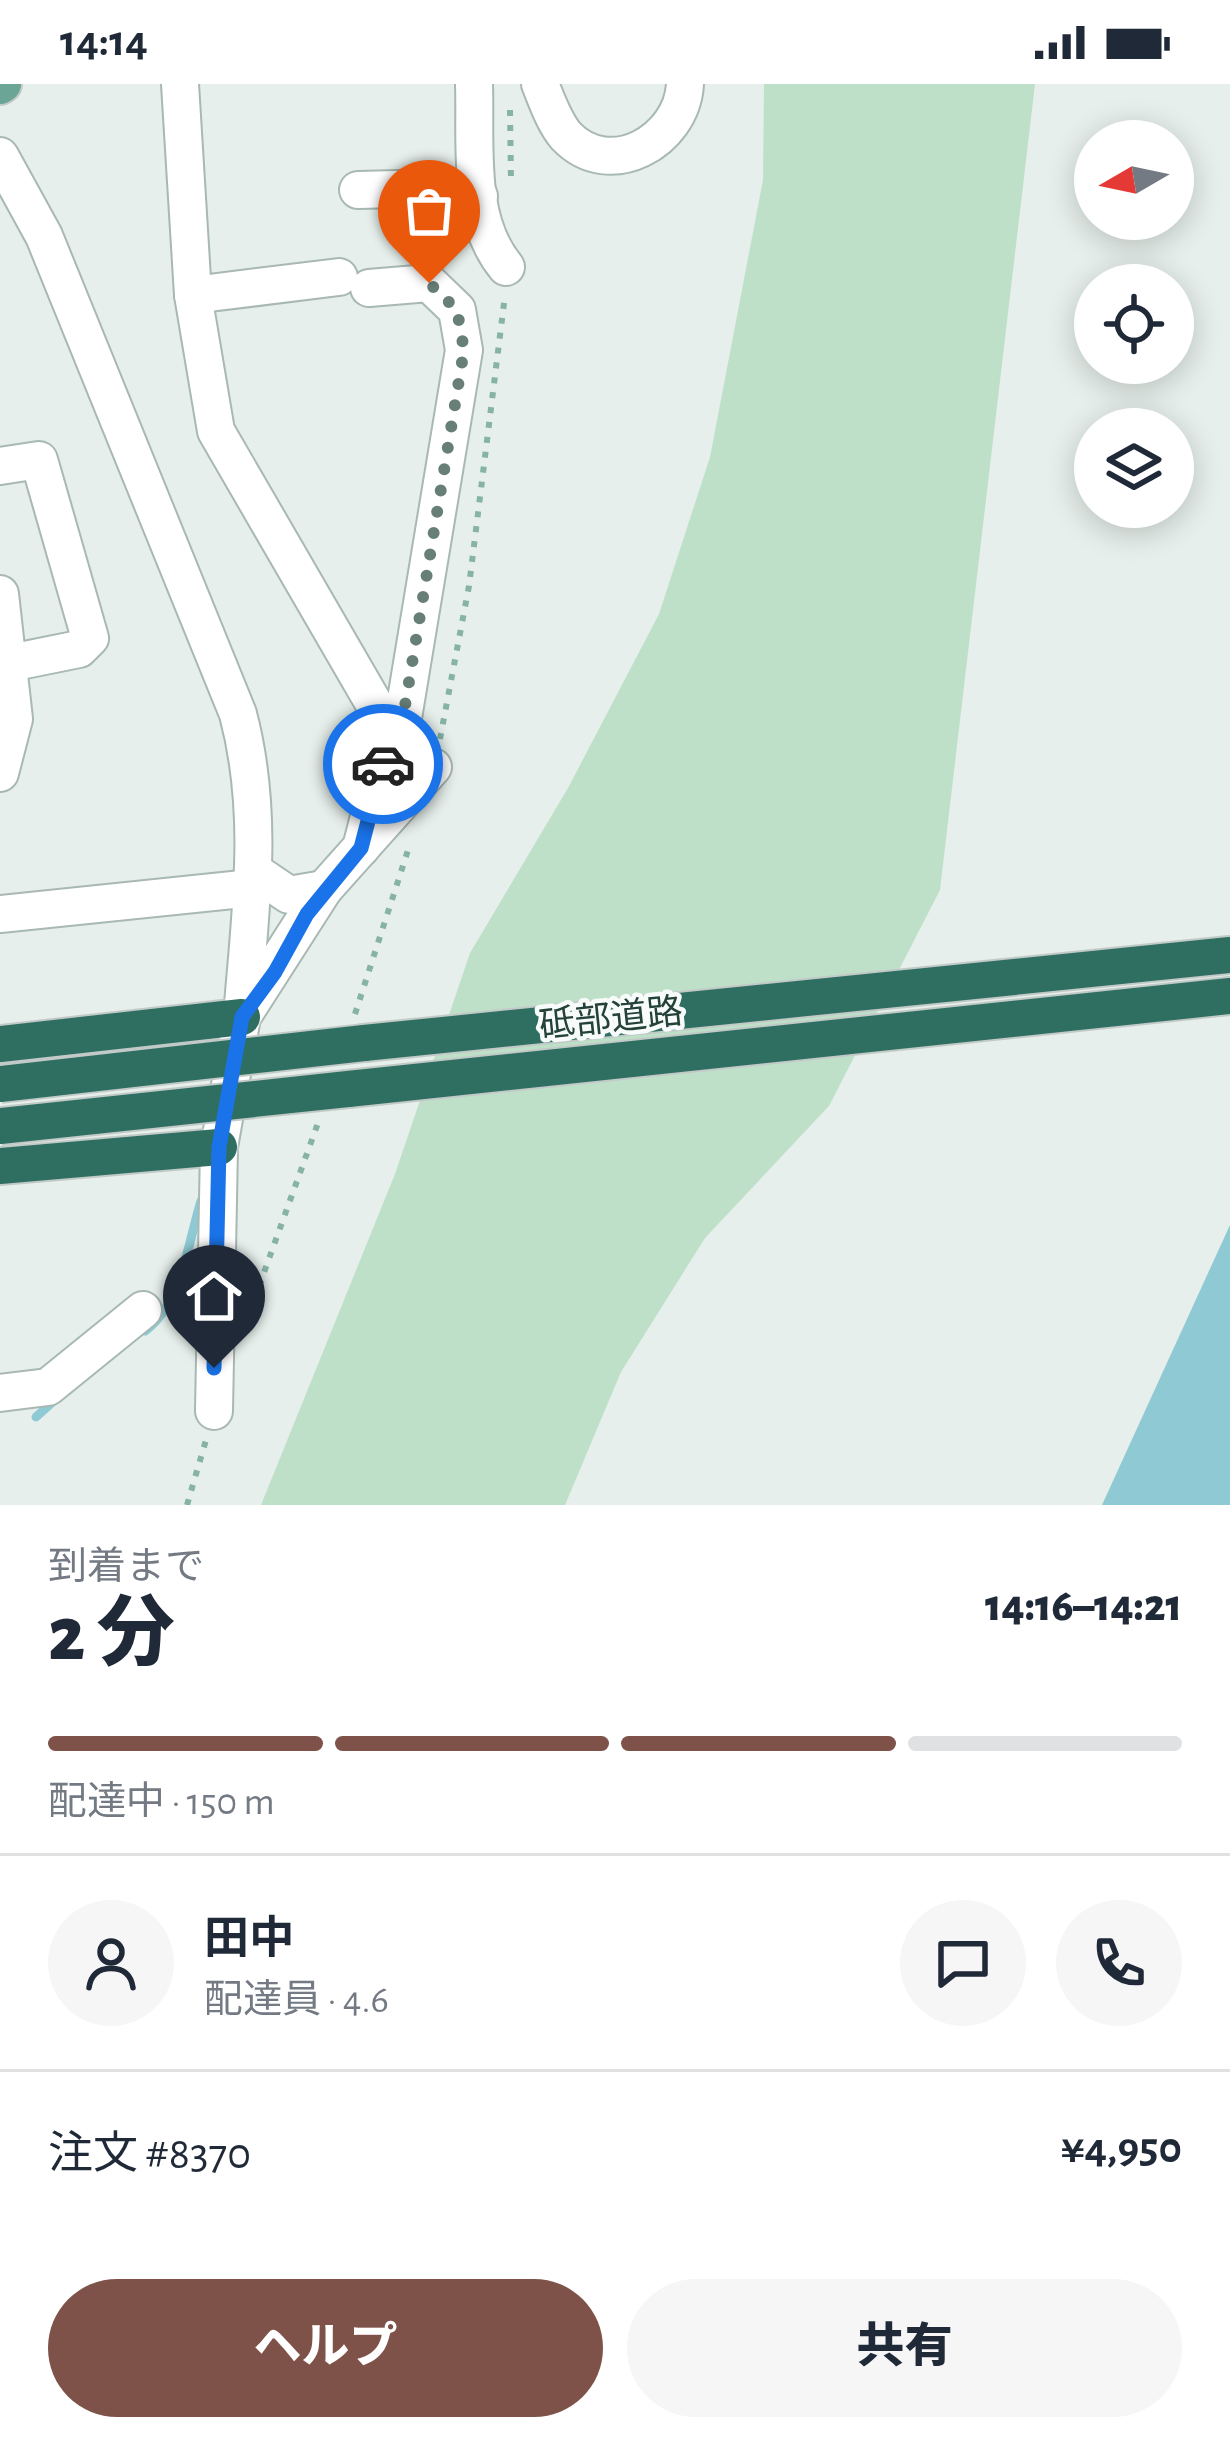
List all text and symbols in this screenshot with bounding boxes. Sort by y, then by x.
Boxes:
text: 14:14 [60,19,148,64]
north arrow [1074,120,1194,240]
map controls [1074,120,1194,528]
pin [378,160,480,283]
icon: bag [396,178,462,244]
button: locate [1074,264,1194,384]
button: layers [1074,408,1194,528]
courier [323,704,443,824]
icon: car [350,731,416,797]
street label: 砥部道路 [537,992,684,1044]
pin [163,1245,265,1368]
icon: home [181,1263,247,1329]
text: 到着まで [48,1548,204,1587]
text: 14:16–14:21 [985,1584,1182,1629]
text: 2 分 [48,1597,175,1675]
text: 配達中 · 150 m [48,1783,275,1822]
button: person [48,1900,174,2026]
button: chat [900,1900,1026,2026]
button: phone [1056,1900,1182,2026]
text: 田中 [204,1917,294,1962]
text: 配達員 · 4.6 [204,1981,389,2020]
text: ¥4,950 [1061,2126,1182,2171]
text: 注文 #8370 [48,2132,251,2177]
button: ヘルプ [48,2279,603,2417]
button: 共有 [627,2279,1182,2417]

